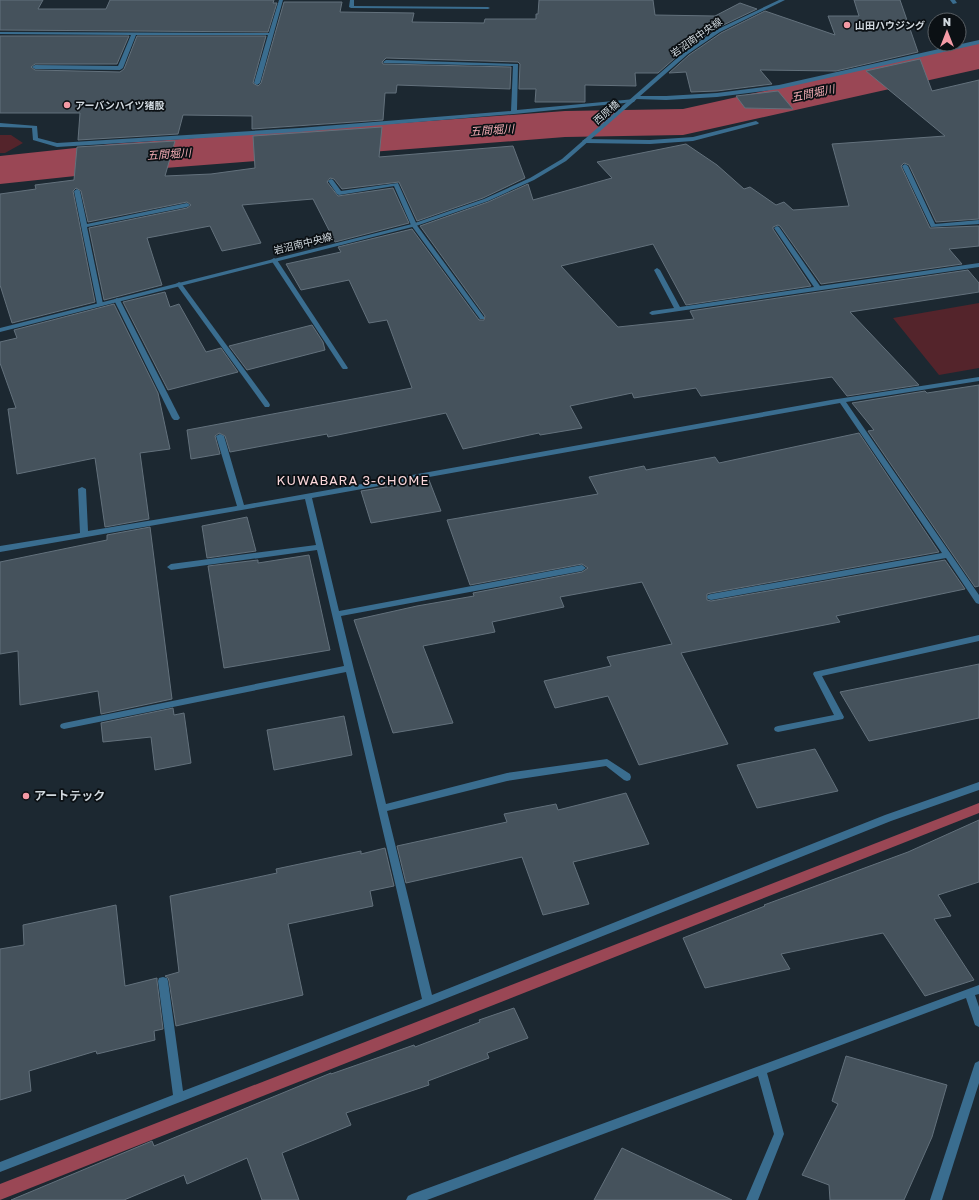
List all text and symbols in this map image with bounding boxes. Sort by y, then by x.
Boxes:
north arrow [927,12,967,52]
street label: 岩沼南中央線 [668,15,724,59]
text: N [943,15,951,28]
place label: 山田ハウジング [855,19,925,31]
marker: 山田ハウジング [842,20,852,30]
water label: 五間堀川 [790,81,837,103]
street label: 西原橋 [591,98,621,126]
place label: アーバンハイツ猪股 [75,99,165,111]
marker: アーバンハイツ猪股 [62,100,72,110]
water label: 五間堀川 [470,121,515,138]
water label: 五間堀川 [147,145,192,162]
street label: 岩沼南中央線 [272,230,334,256]
district label: KUWABARA 3-CHOME [277,472,429,488]
place label: アートテック [34,788,105,803]
marker: アートテック [21,791,31,801]

